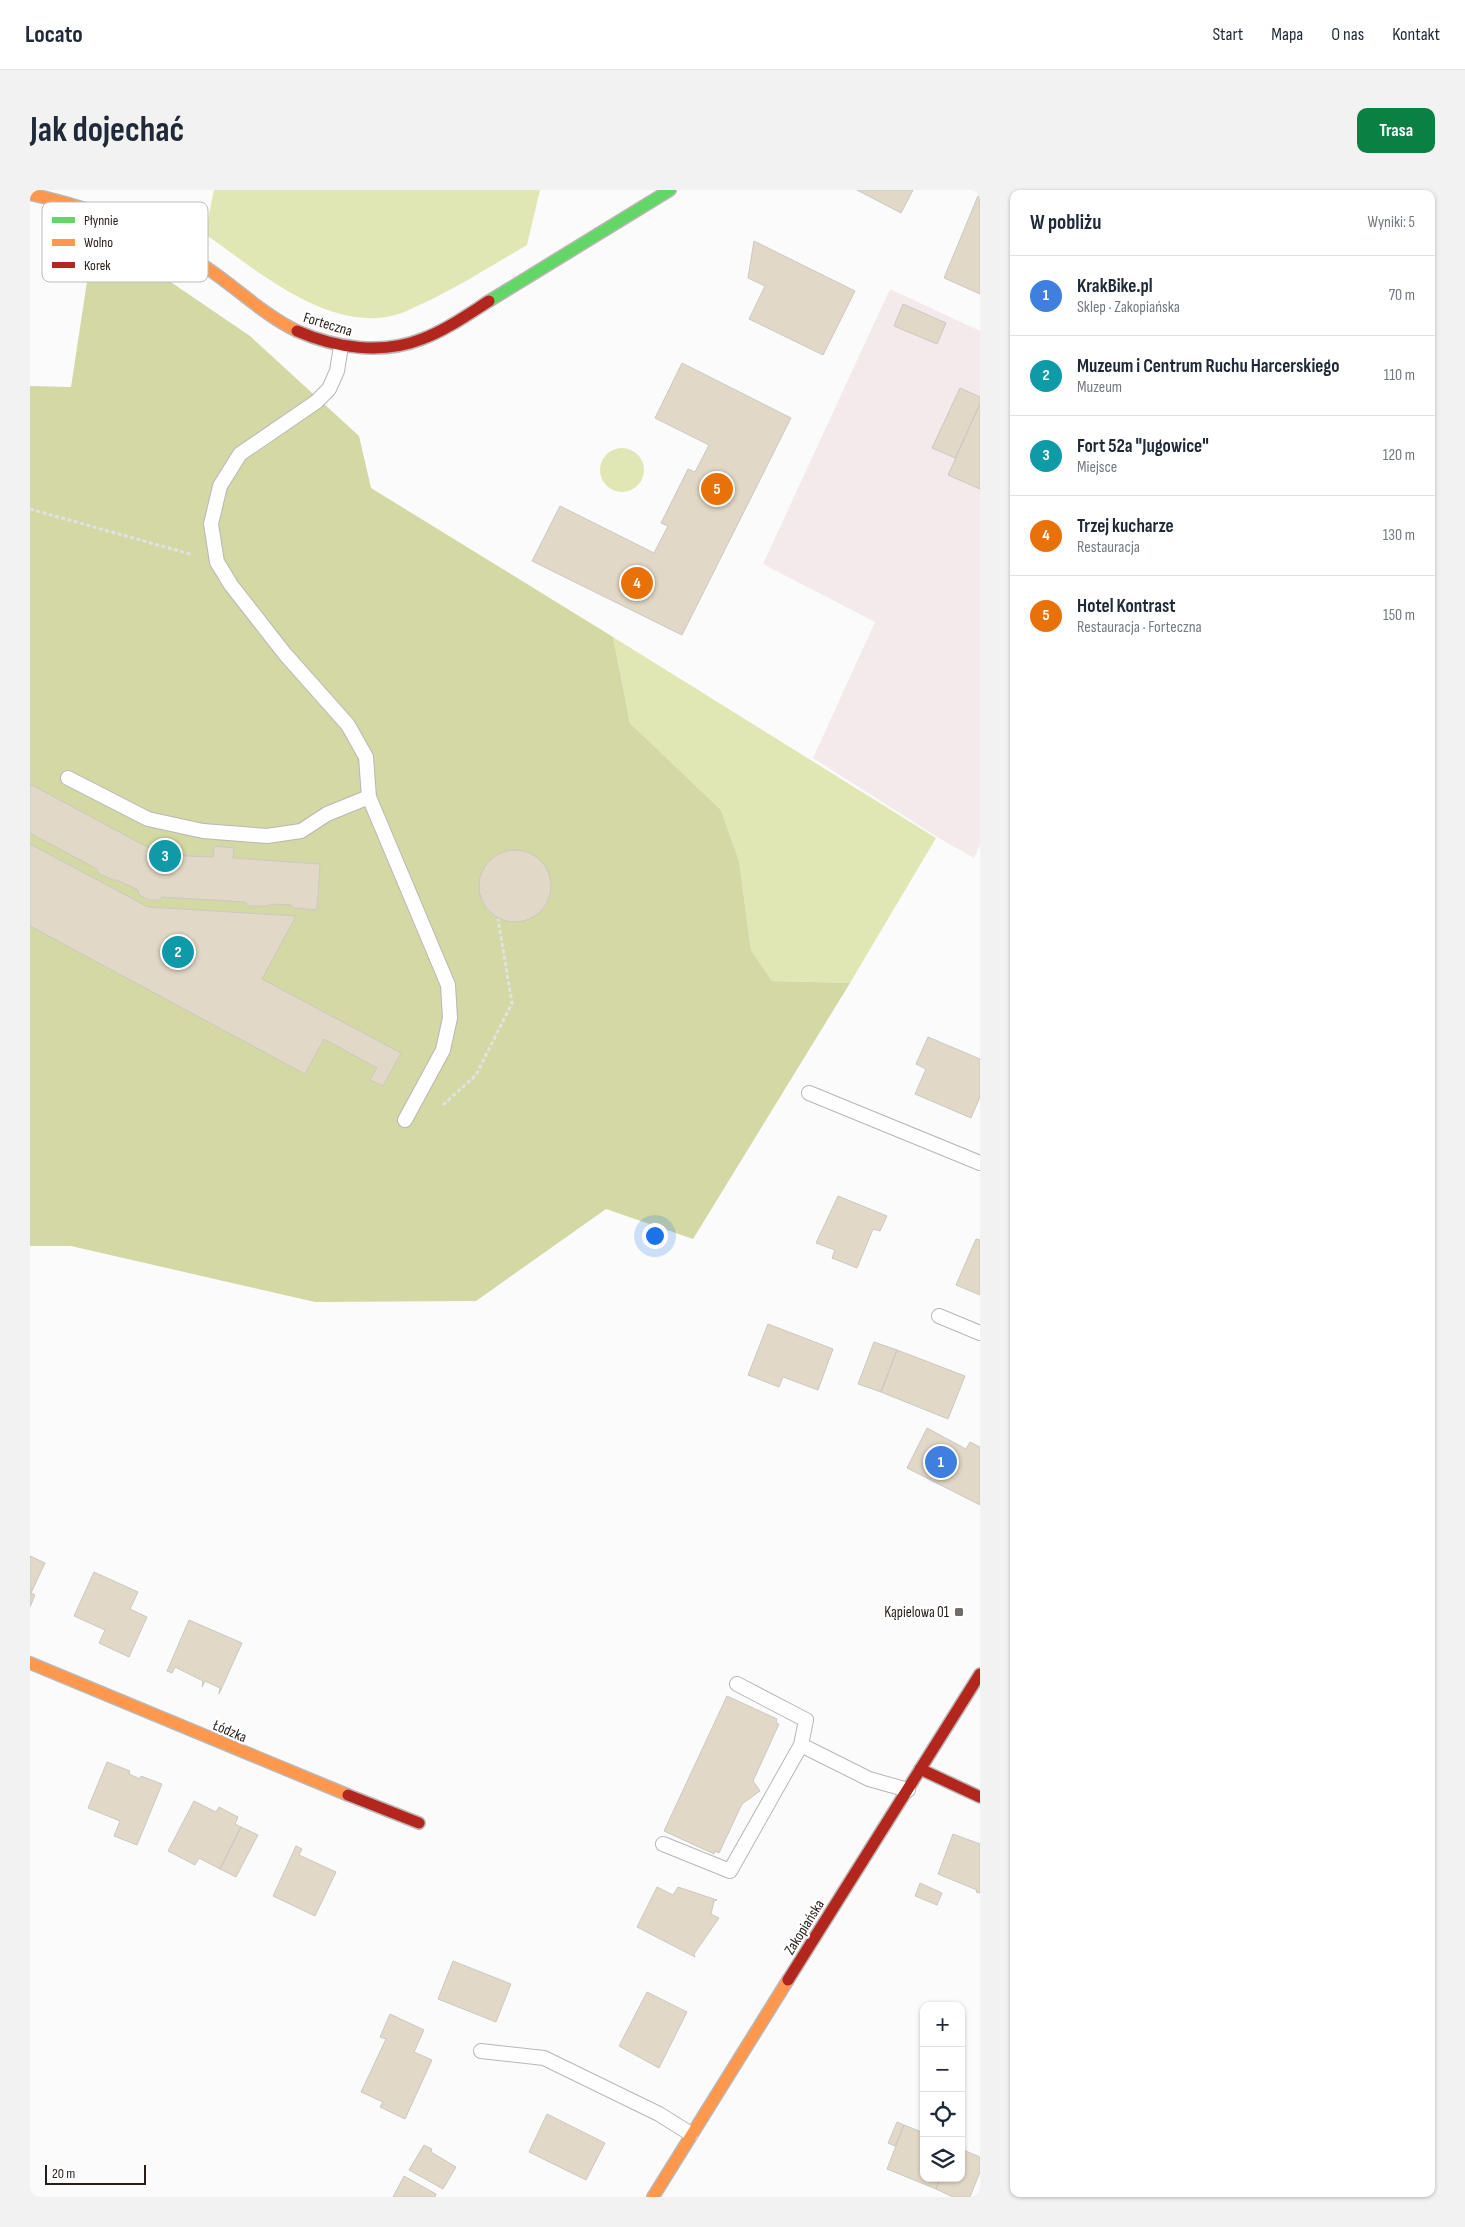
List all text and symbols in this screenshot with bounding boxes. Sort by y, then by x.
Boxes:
text: Locato [25,20,83,49]
text: Start [1212,24,1243,45]
text: Mapa [1271,24,1303,45]
text: O nas [1331,24,1364,45]
text: Kontakt [1392,24,1440,45]
button: Trasa [1357,108,1435,153]
text: Jak dojechać [30,109,184,152]
legend [42,202,208,282]
text: W pobliżu [1030,210,1101,235]
text: Płynnie [84,212,118,229]
text: Wyniki: 5 [1368,213,1415,232]
text: Wolno [84,234,113,251]
text: Korek [84,257,111,274]
text: KrakBike.pl [1077,275,1153,298]
text: 1 [1043,286,1049,305]
text: 70 m [1389,286,1415,305]
text: Sklep · Zakopiańska [1077,298,1180,317]
street label: Forteczna [301,308,355,341]
text: Muzeum i Centrum Ruchu Harcerskiego [1077,355,1340,378]
text: 2 [1042,366,1050,385]
text: 110 m [1384,366,1415,385]
text: Muzeum [1077,378,1122,397]
text: Fort 52a "Jugowice" [1077,435,1209,458]
text: 3 [1042,446,1050,465]
text: 120 m [1383,446,1415,465]
text: Miejsce [1077,458,1117,477]
pin: 5 [701,470,733,508]
text: Trzej kucharze [1077,515,1174,538]
text: 4 [1042,526,1050,545]
text: 130 m [1383,526,1415,545]
text: Restauracja [1077,538,1140,557]
pin: 4 [621,564,653,602]
text: Hotel Kontrast [1077,595,1176,618]
text: 5 [1042,606,1050,625]
text: 150 m [1383,606,1415,625]
text: Restauracja · Forteczna [1077,618,1202,637]
pin: 3 [149,837,181,875]
pin: 2 [162,933,194,971]
your location [642,1223,668,1249]
pin: 1 [925,1443,957,1481]
place label: Kąpielowa 01 [884,1603,950,1622]
marker: Kąpielowa 01 [953,1606,965,1618]
street label: Łódzka [209,1716,250,1747]
street label: Zakopiańska [780,1896,829,1958]
map controls [920,2002,965,2182]
button: + [920,2002,965,2047]
button: − [920,2047,965,2092]
button: locate [920,2092,965,2137]
button: layers [920,2137,965,2182]
scale bar [45,2162,146,2185]
text: 20 m [52,2165,75,2182]

